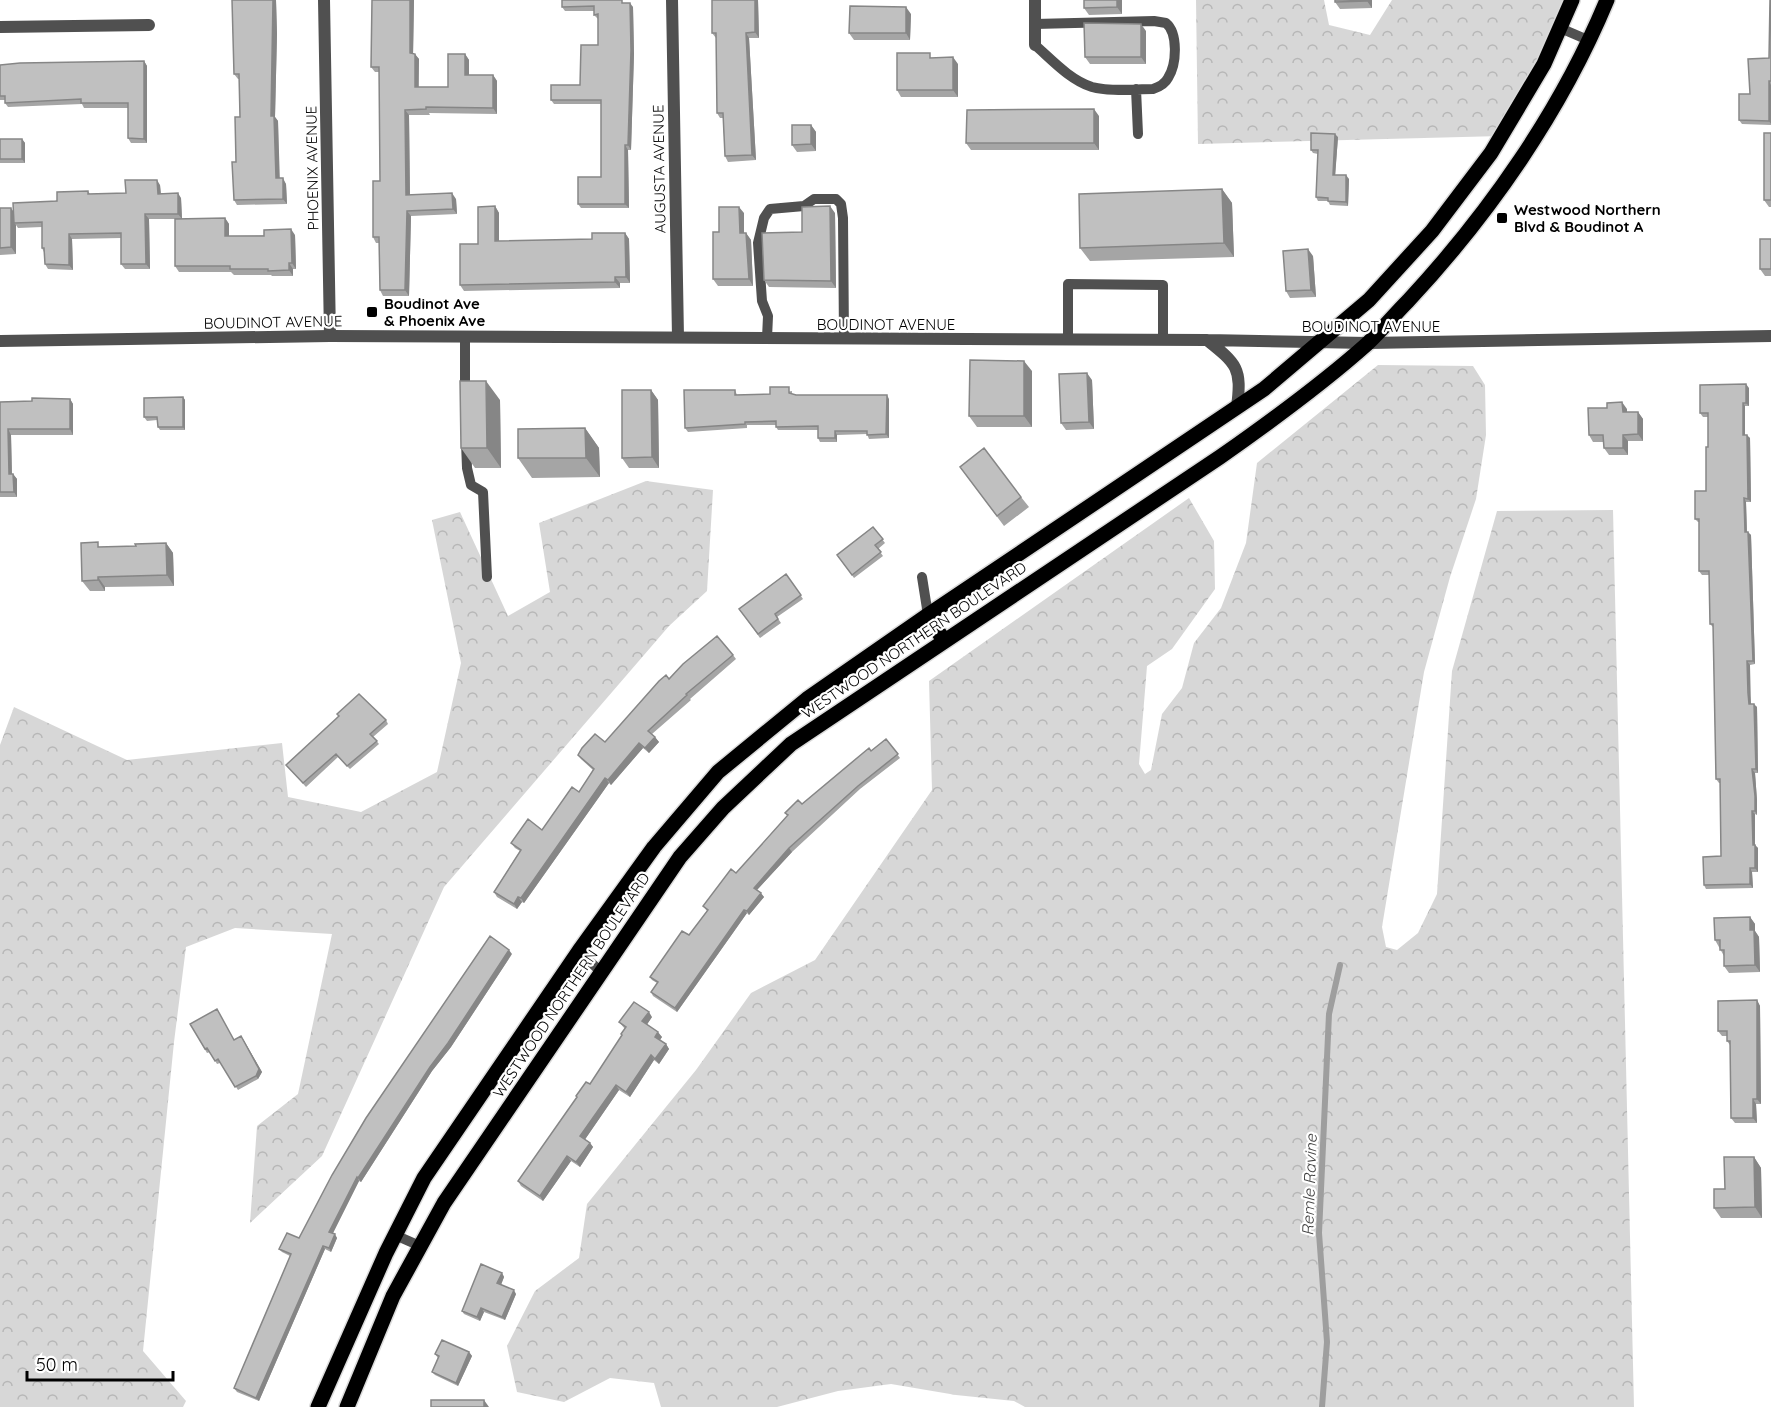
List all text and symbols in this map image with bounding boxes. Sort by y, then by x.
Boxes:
street label: AUGUSTA AVENUE [648,104,670,234]
street label: PHOENIX AVENUE [301,106,323,230]
place label: Westwood Northern Blvd & Boudinot A [1514,200,1661,236]
marker: Westwood Northern Blvd & Boudinot A [1495,211,1509,225]
place label: Boudinot Ave & Phoenix Ave [384,294,485,330]
marker: Boudinot Ave & Phoenix Ave [365,305,379,319]
street label: BOUDINOT AVENUE [203,311,343,333]
street label: BOUDINOT AVENUE [817,315,955,334]
street label: BOUDINOT AVENUE [1302,317,1440,336]
street label: WESTWOOD NORTHERN BOULEVARD [798,557,1030,723]
street label: WESTWOOD NORTHERN BOULEVARD [488,869,654,1101]
water label: Remle Ravine [1297,1133,1321,1236]
scale bar [27,1344,172,1382]
text: 50 m [36,1353,78,1376]

